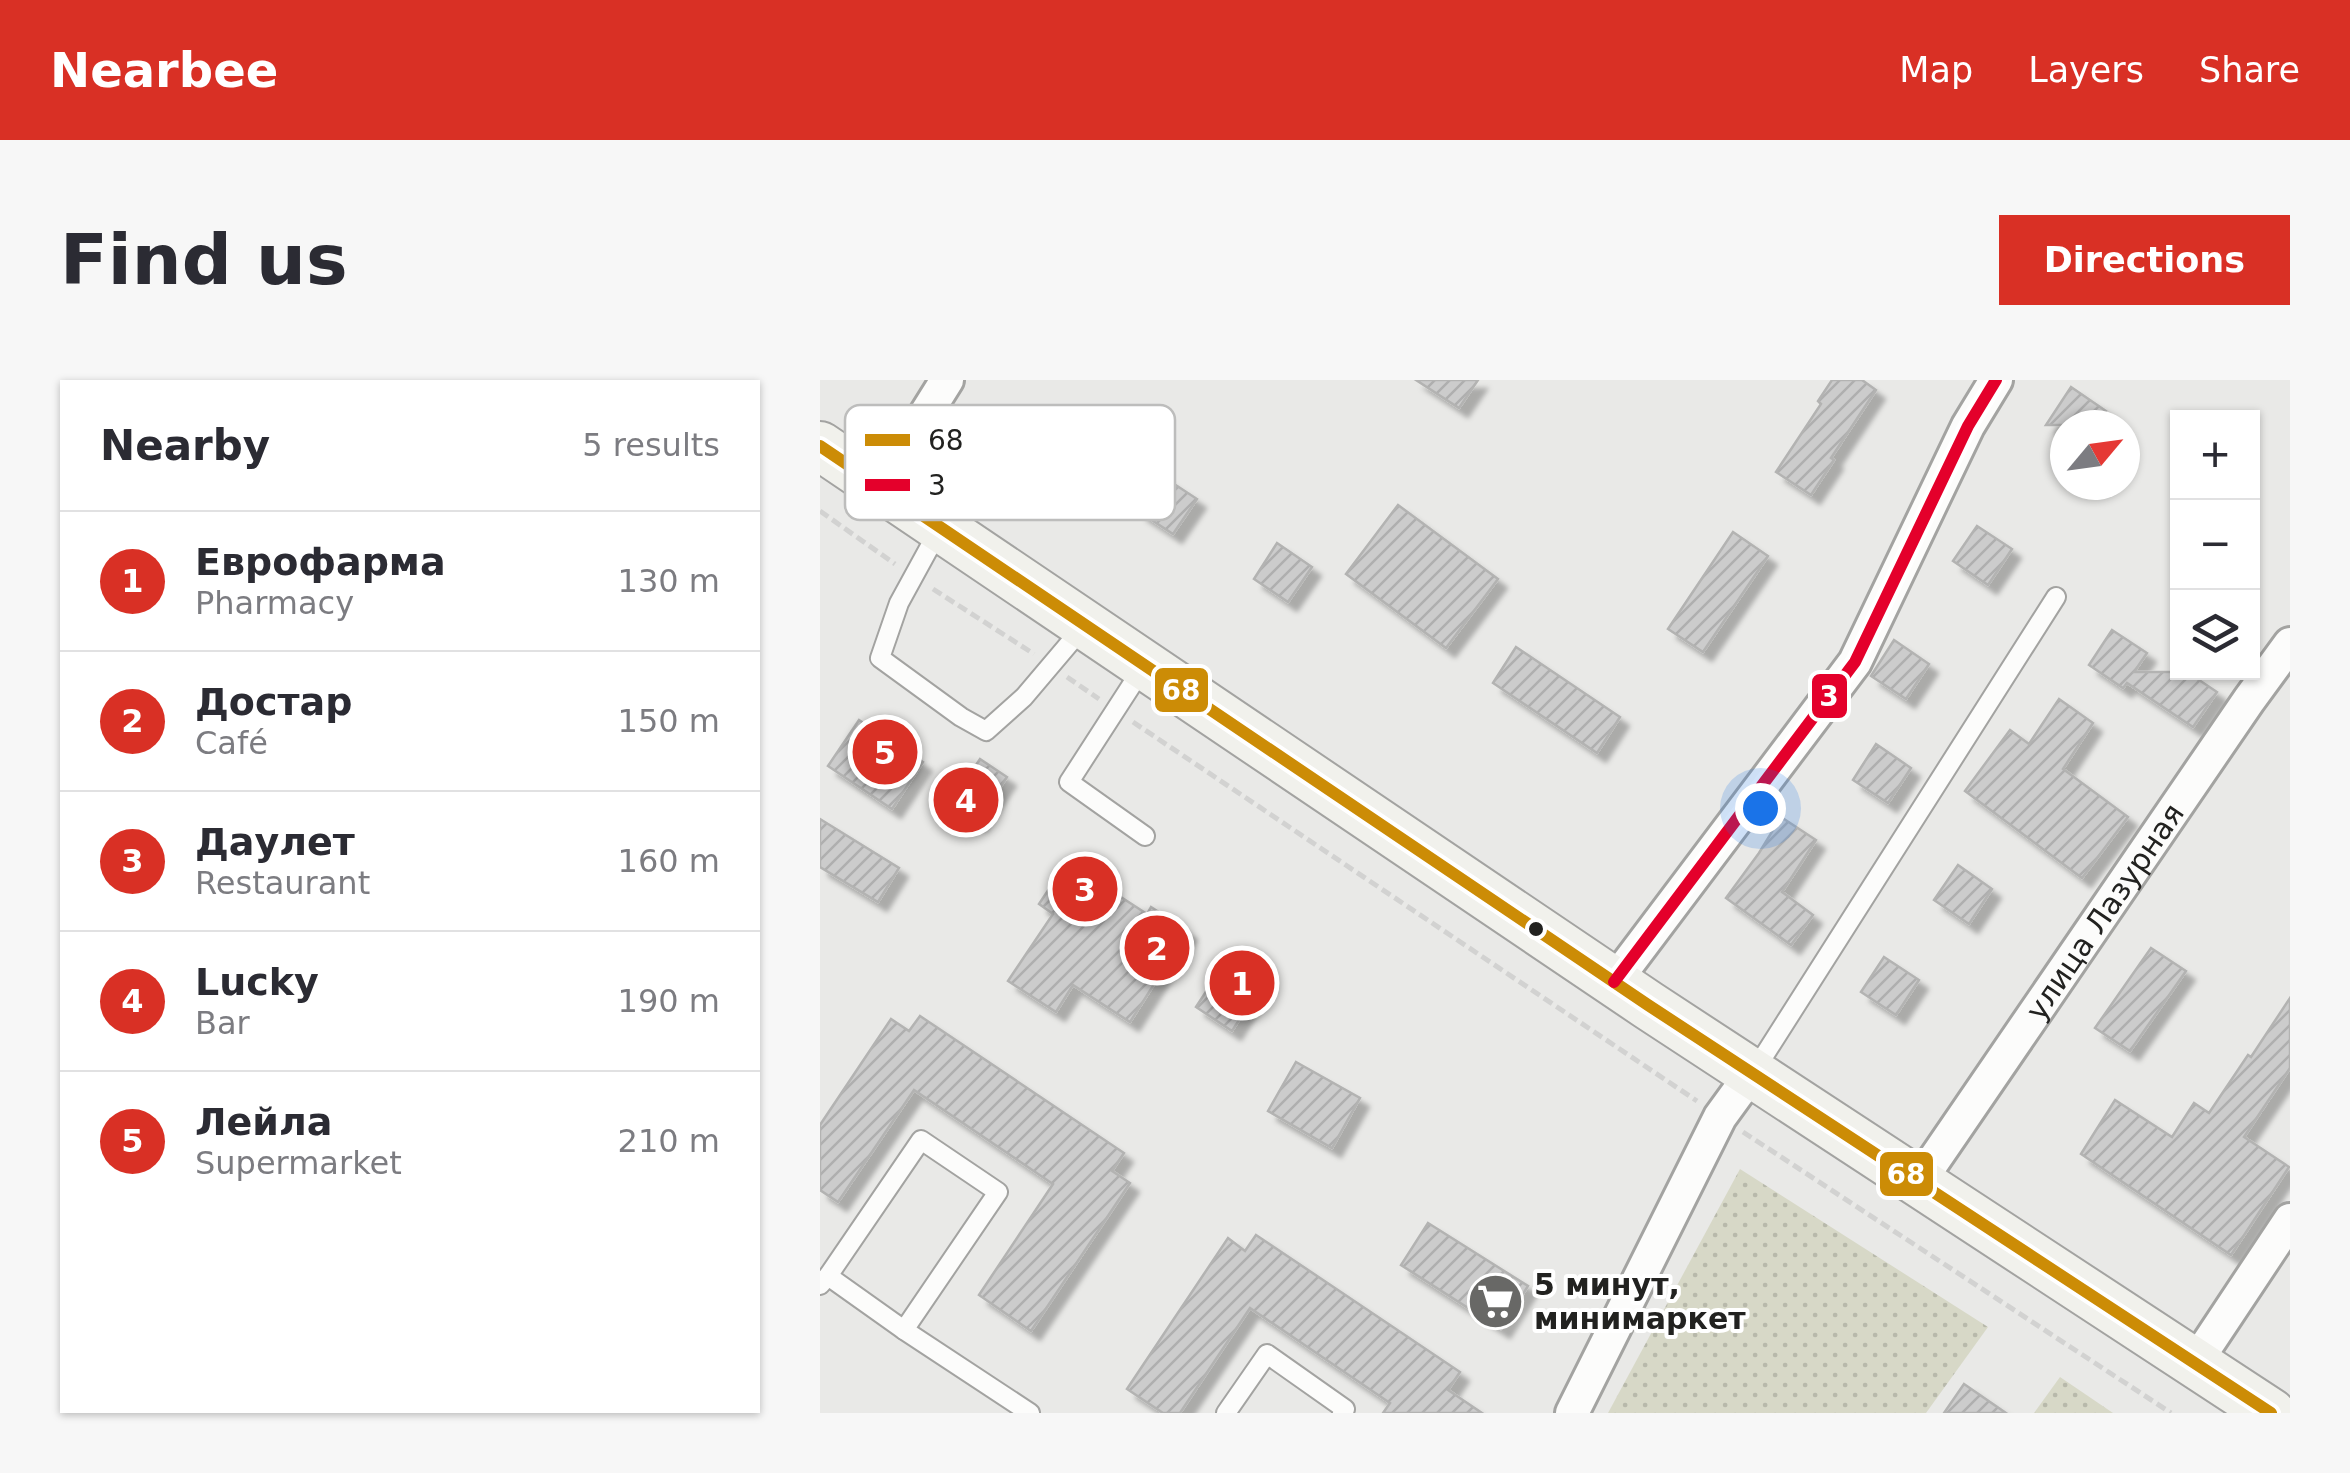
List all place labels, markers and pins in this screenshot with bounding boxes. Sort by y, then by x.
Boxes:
pin: 5 [852,714,918,790]
pin: 4 [934,762,998,838]
pin: 3 [1052,852,1118,926]
pin: 2 [1124,910,1190,986]
unlabelled marker [1526,919,1546,939]
pin: 1 [1210,946,1274,1020]
place label: 5 минут, минимаркет [1534,1267,1746,1336]
supermarket icon: 5 минут, минимаркет [1465,1271,1525,1331]

